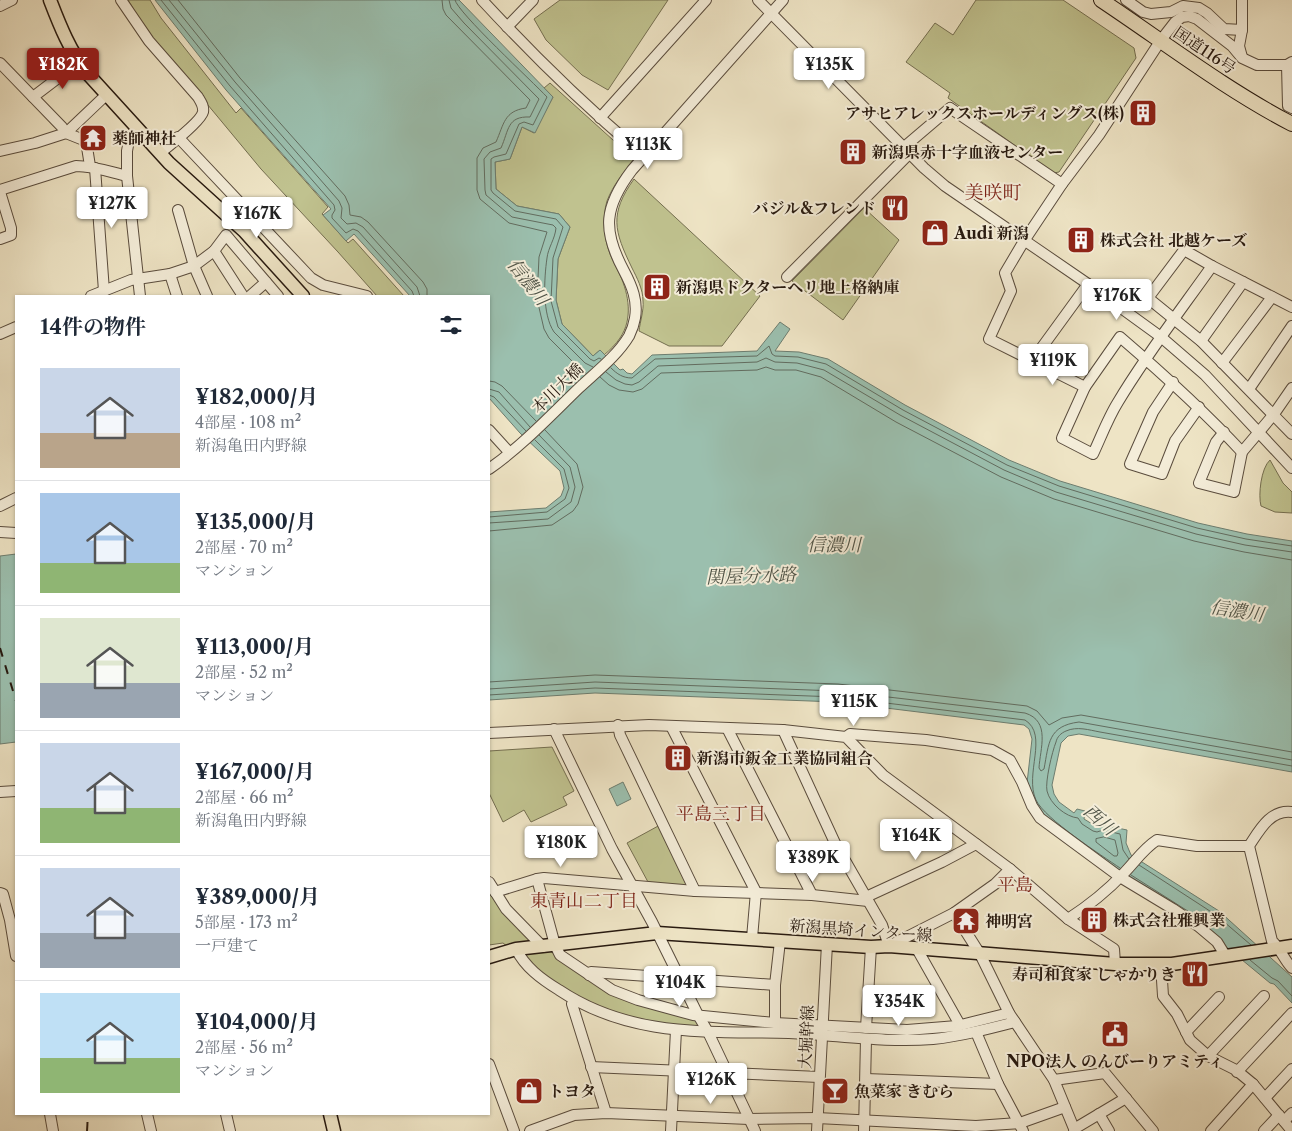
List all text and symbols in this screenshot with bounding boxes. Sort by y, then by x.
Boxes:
street label: 国道116号 [1170,22,1240,78]
pin: ¥182K [28,48,98,90]
pin: ¥135K [794,48,864,90]
text: ¥182K [38,54,88,74]
text: ¥135K [805,54,853,74]
building icon: アサヒアレックスホールディングス(株) [1128,98,1158,128]
place label: アサヒアレックスホールディングス(株) [845,103,1124,123]
temple icon: 薬師神社 [78,123,108,153]
place label: 薬師神社 [112,128,176,148]
pin: ¥113K [613,128,683,170]
text: ¥113K [624,134,672,154]
building icon: 新潟県赤十字血液センター [838,137,868,167]
place label: 新潟県赤十字血液センター [871,142,1063,162]
district label: 美咲町 [964,181,1022,204]
pin: ¥127K [77,186,147,229]
text: ¥127K [88,193,136,213]
restaurant icon: バジル&フレンド [880,193,910,223]
pin: ¥167K [222,196,292,239]
place label: バジル&フレンド [752,198,876,218]
text: ¥167K [233,203,281,223]
shop icon: Audi 新潟 [920,218,950,248]
place label: Audi 新潟 [953,223,1029,243]
building icon: 株式会社 北越ケーズ [1066,225,1096,255]
place label: 株式会社 北越ケーズ [1100,230,1247,250]
water label: 信濃川 [503,254,555,312]
building icon: 新潟県ドクターヘリ地上格納庫 [642,272,672,302]
place label: 新潟県ドクターヘリ地上格納庫 [675,277,899,297]
pin: ¥176K [1082,278,1152,321]
text: ¥176K [1093,285,1141,305]
icon: filters [437,311,465,339]
text: 14件の物件 [40,314,146,339]
pin: ¥119K [1018,344,1088,386]
text: ¥119K [1029,350,1077,370]
street label: 本川大橋 [527,359,587,417]
text: ¥182,000/月 [195,384,318,409]
icon: home [80,388,140,448]
text: 4部屋 · 108 m² [195,412,301,432]
text: 新潟亀田内野線 [195,435,307,455]
text: ¥135,000/月 [195,509,316,534]
icon: home [80,513,140,573]
water label: 信濃川 [807,534,863,556]
text: 2部屋 · 70 m² [195,537,293,557]
text: マンション [195,560,274,580]
water label: 関屋分水路 [706,563,798,589]
water label: 信濃川 [1209,596,1267,626]
text: ¥113,000/月 [195,634,314,659]
icon: home [80,638,140,698]
text: 2部屋 · 52 m² [195,662,293,682]
pin: ¥115K [819,684,889,727]
text: マンション [195,685,274,705]
text: ¥115K [831,691,877,711]
building icon: 新潟市鈑金工業協同組合 [663,743,693,773]
place label: 新潟市鈑金工業協同組合 [696,748,873,768]
text: ¥167,000/月 [195,759,315,784]
icon: home [80,763,140,823]
text: 2部屋 · 66 m² [195,787,294,807]
water label: 西川 [1079,800,1122,842]
district label: 平島三丁目 [676,803,766,825]
text: 新潟亀田内野線 [195,810,307,830]
pin: ¥164K [881,818,951,861]
text: ¥164K [891,825,941,845]
pin: ¥180K [526,826,596,868]
text: ¥180K [536,832,586,852]
pin: ¥389K [778,840,848,883]
text: ¥389K [787,847,839,867]
district label: 平島 [997,874,1033,896]
text: ¥389,000/月 [195,884,320,909]
icon: home [80,888,140,948]
district label: 東青山二丁目 [530,890,638,912]
building icon: 株式会社雅興業 [1079,905,1109,935]
temple icon: 神明宮 [951,906,981,936]
place label: 株式会社雅興業 [1113,910,1225,930]
place label: 神明宮 [985,911,1033,931]
text: 5部屋 · 173 m² [195,912,298,932]
street label: 新潟黒埼インター線 [789,915,933,945]
text: 一戸建て [195,935,259,955]
restaurant icon: 寿司和食家 しゃかりき [1180,959,1210,989]
place label: 寿司和食家 しゃかりき [1012,964,1176,984]
pin: ¥104K [645,966,715,1008]
text: ¥104K [655,972,705,992]
pin: ¥354K [864,984,934,1027]
text: ¥354K [873,991,925,1011]
street label: 大堀幹線 [794,1005,818,1069]
text: ¥104,000/月 [195,1009,319,1034]
icon: home [80,1013,140,1073]
public building icon: NPO法人 のんびーりアミティ [1100,1019,1130,1049]
text: 2部屋 · 56 m² [195,1037,293,1057]
place label: NPO法人 のんびーりアミティ [1006,1051,1224,1071]
text: マンション [195,1060,274,1080]
pin: ¥126K [676,1062,746,1105]
text: ¥126K [686,1069,736,1089]
shop icon: トヨタ [514,1076,544,1106]
bar icon: 魚菜家 きむら [820,1076,850,1106]
place label: トヨタ [548,1081,596,1101]
place label: 魚菜家 きむら [854,1081,954,1101]

